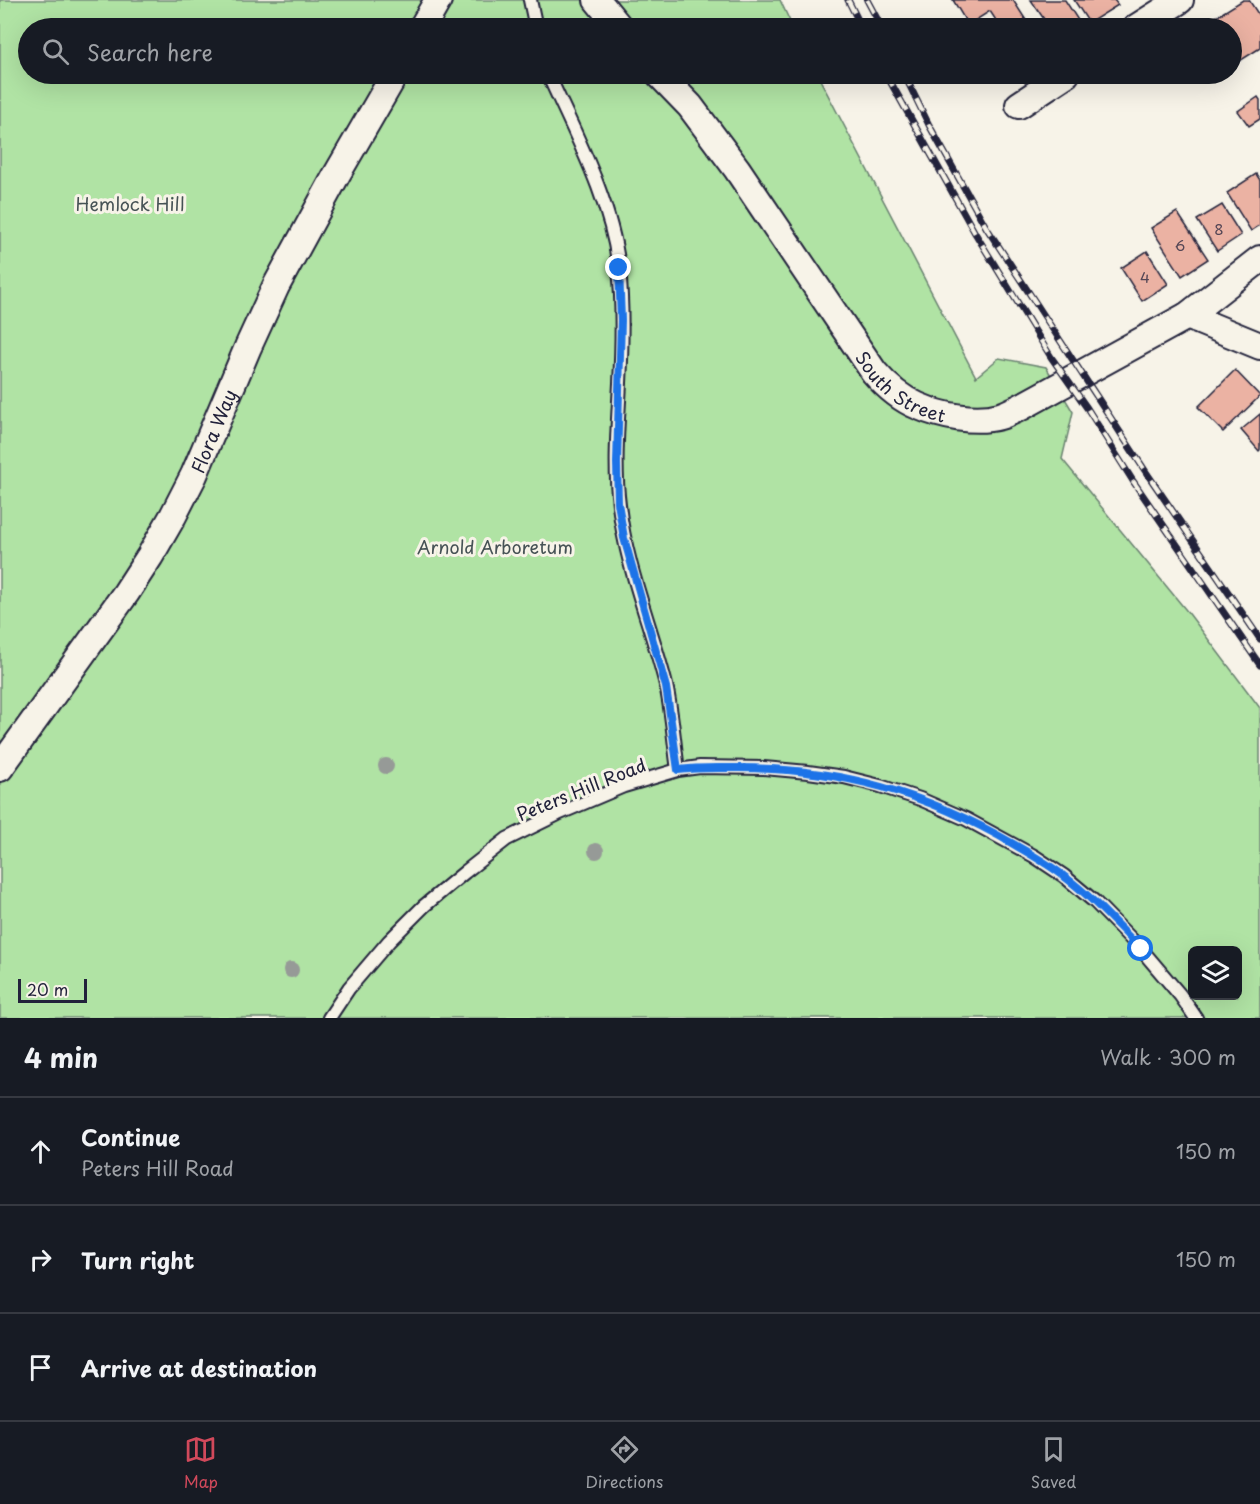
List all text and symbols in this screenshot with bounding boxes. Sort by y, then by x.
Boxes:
search box [18,18,1242,84]
icon: search [39,35,72,68]
text: Search here [87,35,213,68]
park label: Hemlock Hill [75,190,185,217]
house number: 8 [1214,217,1224,240]
house number: 6 [1175,233,1185,256]
route end [605,254,631,280]
house number: 4 [1140,265,1150,288]
street label: South Street [850,345,949,428]
street label: Flora Way [183,385,242,477]
park label: Arnold Arboretum [417,533,573,560]
street label: Peters Hill Road [512,751,650,827]
route start [1127,935,1153,961]
map controls [1188,946,1242,1000]
button: layers [1188,946,1242,1000]
scale bar [18,976,87,1004]
text: 20 m [27,977,68,1001]
text: 4 min [24,1038,98,1077]
text: Walk · 300 m [1100,1042,1236,1072]
text: Continue [81,1120,180,1153]
icon: ahead [24,1135,57,1168]
text: 150 m [1176,1136,1236,1166]
text: Peters Hill Road [81,1153,234,1183]
icon: right [24,1243,57,1276]
text: Turn right [81,1243,194,1276]
text: 150 m [1176,1244,1236,1274]
icon: arrive [24,1351,57,1384]
text: Arrive at destination [81,1351,317,1384]
tab: Map [184,1433,218,1493]
tab: Directions [585,1433,663,1493]
tab: Saved [1031,1433,1076,1493]

